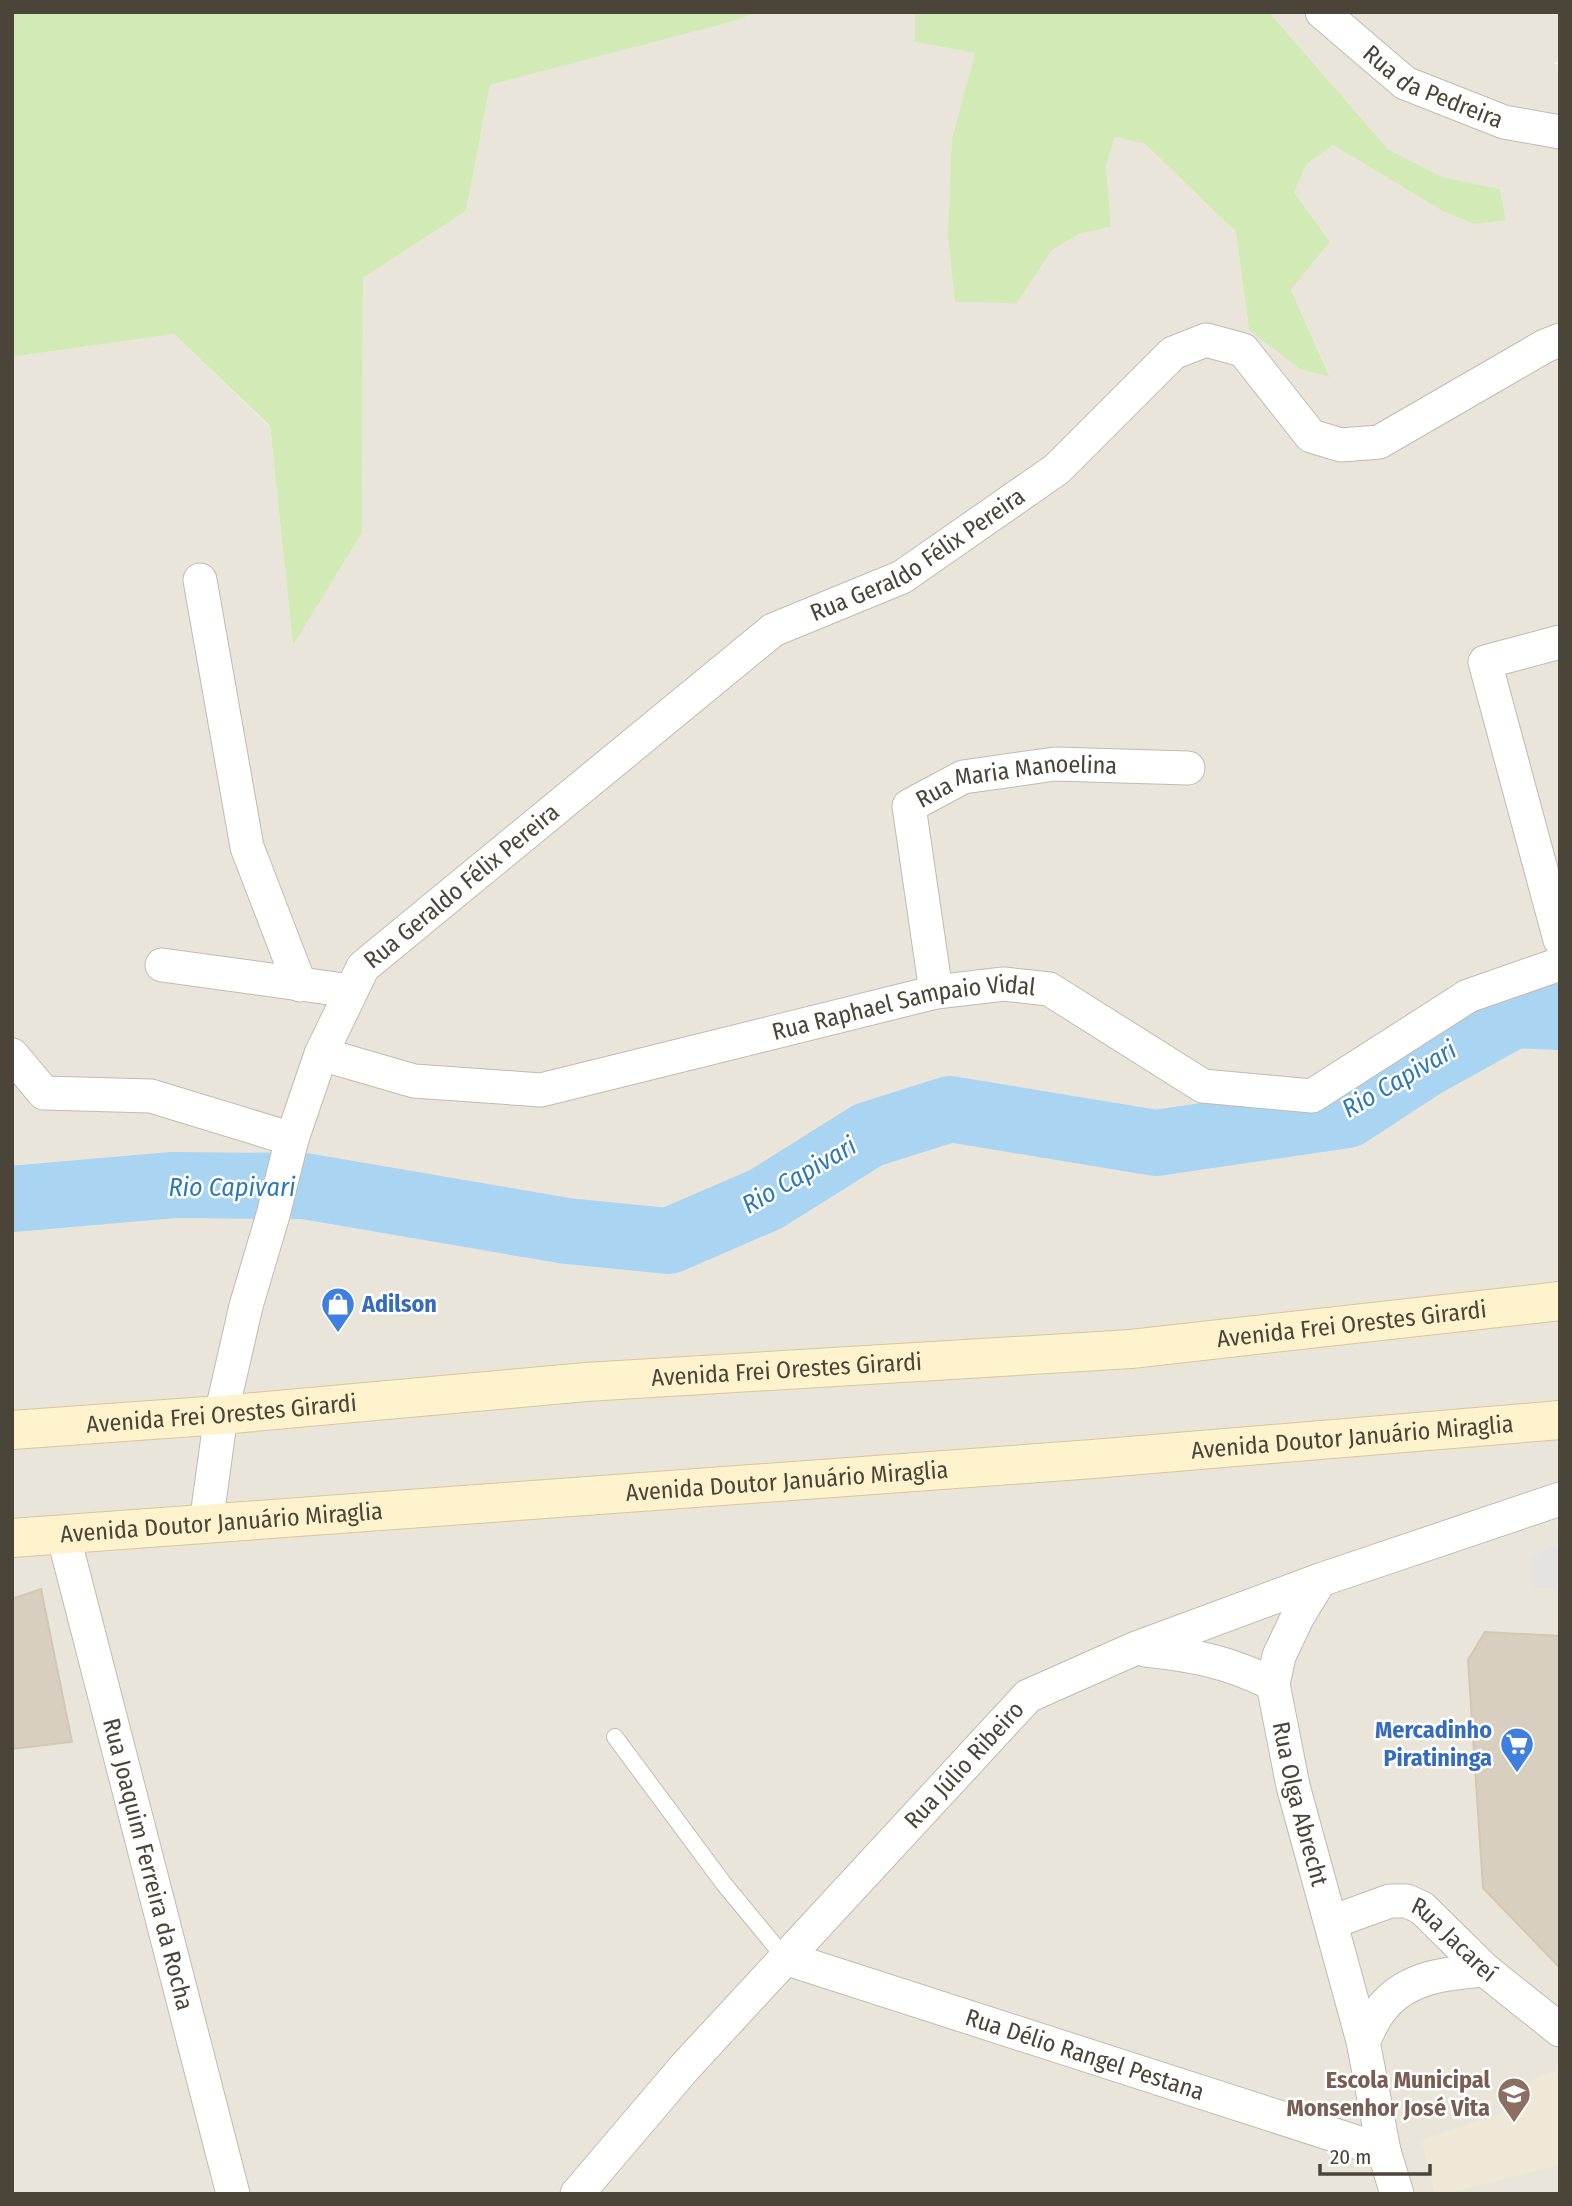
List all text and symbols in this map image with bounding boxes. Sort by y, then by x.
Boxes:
street label: Rua da Pedreira [1357,39,1507,134]
street label: Rua Geraldo Félix Pereira [806,482,1030,627]
street label: Rua Maria Manoelina [911,750,1118,814]
street label: Rua Geraldo Félix Pereira [358,798,565,974]
street label: Rua Raphael Sampaio Vidal [769,970,1037,1046]
water label: Rio Capivari [1336,1034,1462,1125]
water label: Rio Capivari [736,1130,862,1221]
water label: Rio Capivari [168,1172,296,1203]
shop icon: Adilson [319,1285,357,1334]
place label: Adilson [361,1290,437,1318]
street label: Avenida Frei Orestes Girardi [1215,1295,1488,1353]
street label: Avenida Frei Orestes Girardi [650,1348,923,1392]
street label: Avenida Frei Orestes Girardi [85,1389,358,1439]
street label: Avenida Doutor Januário Miraglia [1190,1410,1514,1465]
street label: Avenida Doutor Januário Miraglia [625,1456,949,1507]
street label: Avenida Doutor Januário Miraglia [59,1497,384,1548]
street label: Rua Júlio Ribeiro [899,1696,1030,1834]
street label: Rua Joaquim Ferreira da Rocha [97,1715,199,2013]
place label: Mercadinho Piratininga [1375,1716,1492,1772]
street label: Rua Olga Abrecht [1267,1719,1334,1889]
supermarket icon: Mercadinho Piratininga [1498,1725,1536,1774]
street label: Rua Jacareí [1407,1891,1502,1988]
street label: Rua Délio Rangel Pestana [962,2003,1208,2106]
place label: Escola Municipal Monsenhor José Vita [1287,2066,1490,2122]
school or university icon: Escola Municipal Monsenhor José Vita [1495,2075,1533,2124]
scale bar [1320,2132,1430,2176]
text: 20 m [1330,2144,1371,2170]

